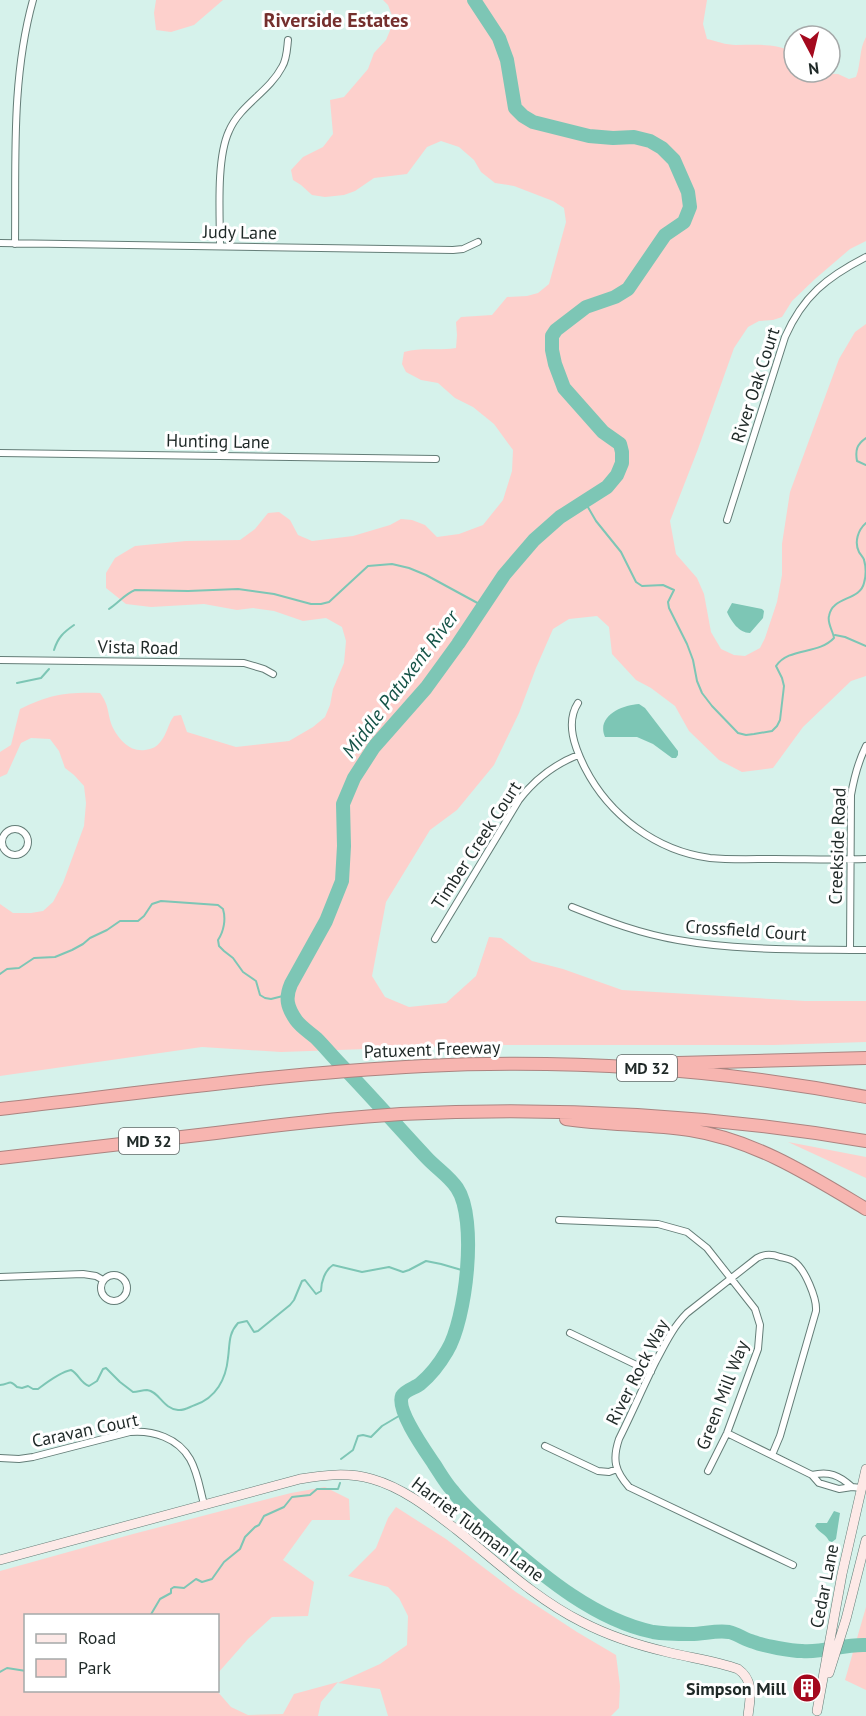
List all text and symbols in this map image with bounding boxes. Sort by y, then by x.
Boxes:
district label: Riverside Estates [263,7,409,33]
north arrow [782,24,842,84]
text: N [807,58,820,79]
street label: Judy Lane [202,220,277,244]
street label: River Oak Court [726,324,784,446]
street label: Hunting Lane [166,429,270,453]
water label: Middle Patuxent River [336,604,465,763]
street label: Vista Road [97,635,178,659]
street label: Timber Creek Court [426,777,526,913]
street label: Creekside Road [823,787,851,905]
street label: Crossfield Court [685,914,807,946]
street label: Patuxent Freeway [363,1035,501,1063]
road number: MD 32 [617,1055,677,1081]
road number: MD 32 [119,1128,179,1154]
street label: River Rock Way [600,1315,674,1429]
street label: Green Mill Way [691,1336,754,1453]
street label: Caravan Court [30,1408,140,1452]
street label: Harriet Tubman Lane [407,1472,549,1586]
street label: Cedar Lane [805,1542,843,1630]
legend [24,1614,219,1692]
text: Road [78,1626,116,1649]
text: Park [78,1656,111,1679]
building icon: Simpson Mill [791,1672,823,1704]
place label: Simpson Mill [686,1677,787,1700]

